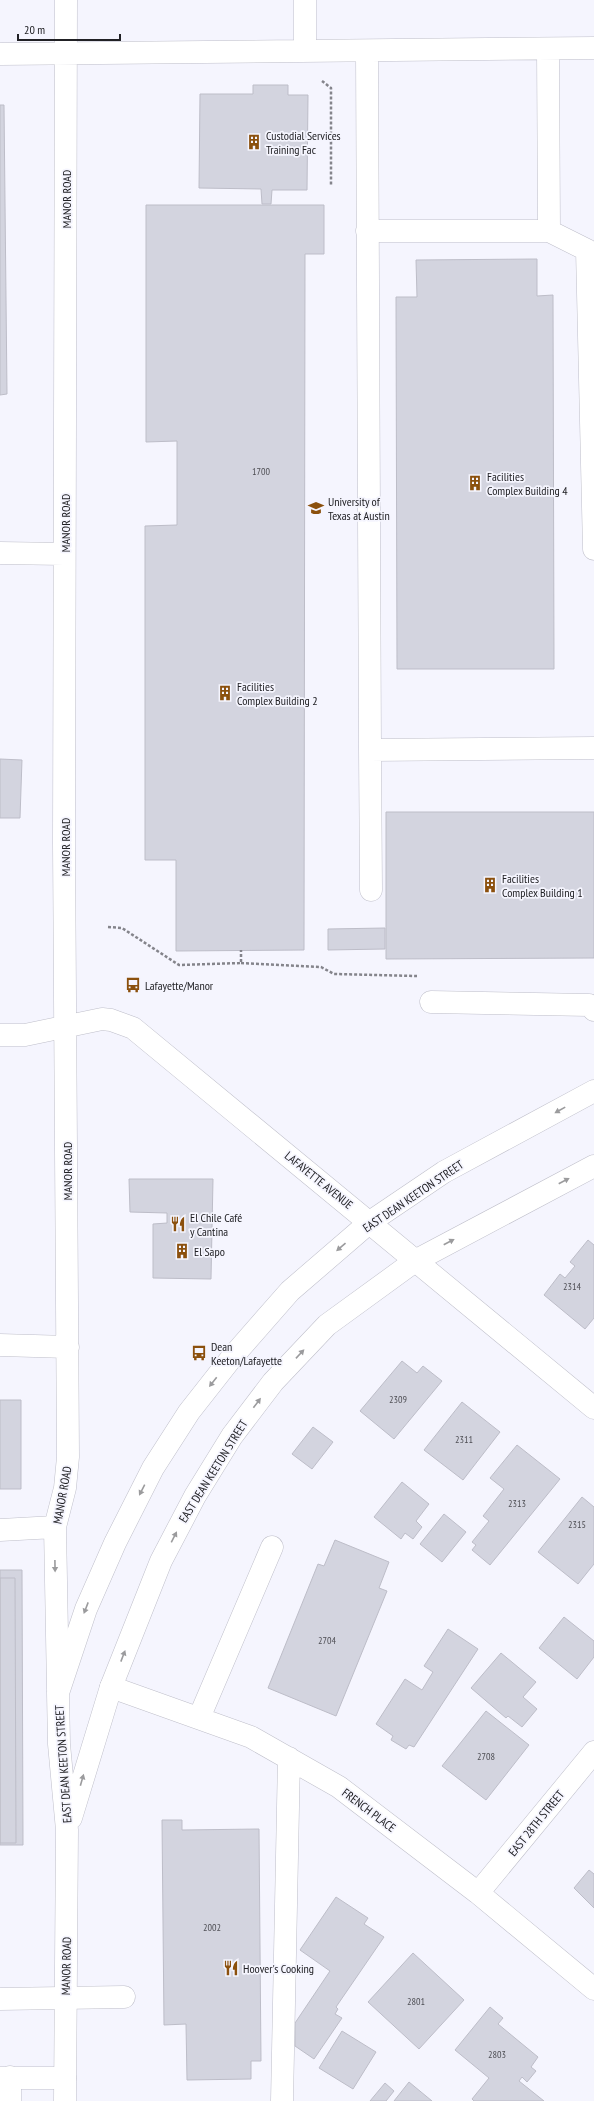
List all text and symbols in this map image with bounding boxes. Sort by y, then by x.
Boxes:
scale bar [18,16,120,42]
text: 20 m [24,22,45,37]
place label: Custodial Services Training Fac [266,128,341,157]
building icon: Custodial Services Training Fac [245,133,263,151]
street label: MANOR ROAD [59,170,74,228]
house number: 1700 [252,465,271,478]
place label: Facilities Complex Building 4 [487,469,568,498]
building icon: Facilities Complex Building 4 [466,474,484,492]
street label: MANOR ROAD [58,494,73,552]
place label: University of Texas at Austin [328,494,390,523]
school or university icon: University of Texas at Austin [307,499,325,517]
place label: Facilities Complex Building 2 [237,679,318,708]
building icon: Facilities Complex Building 2 [216,684,234,702]
street label: MANOR ROAD [58,818,73,876]
place label: Facilities Complex Building 1 [502,871,583,900]
building icon: Facilities Complex Building 1 [481,876,499,894]
bus stop icon: Lafayette/Manor [124,976,142,994]
place label: Lafayette/Manor [145,978,214,993]
one-way arrow [554,1106,566,1113]
street label: MANOR ROAD [60,1142,75,1200]
street label: LAFAYETTE AVENUE [282,1148,356,1212]
street label: EAST DEAN KEETON STREET [360,1156,467,1235]
one-way arrow [558,1178,570,1184]
place label: El Chile Café y Cantina [190,1210,242,1239]
restaurant icon: El Chile Café y Cantina [169,1215,187,1233]
one-way arrow [444,1239,455,1246]
building icon: El Sapo [173,1242,191,1260]
one-way arrow [335,1243,346,1252]
place label: El Sapo [194,1244,225,1259]
house number: 2314 [563,1280,582,1293]
place label: Dean Keeton/Lafayette [211,1339,282,1368]
bus stop icon: Dean Keeton/Lafayette [190,1344,208,1362]
one-way arrow [295,1349,305,1359]
one-way arrow [208,1376,217,1387]
house number: 2309 [389,1393,407,1406]
one-way arrow [253,1397,262,1408]
street label: EAST DEAN KEETON STREET [175,1416,251,1525]
house number: 2311 [455,1433,473,1446]
street label: MANOR ROAD [50,1465,74,1525]
one-way arrow [139,1484,145,1496]
house number: 2313 [508,1497,526,1510]
house number: 2315 [568,1518,586,1531]
one-way arrow [171,1531,177,1542]
one-way arrow [52,1560,58,1573]
one-way arrow [83,1602,89,1614]
house number: 2704 [318,1634,337,1647]
one-way arrow [121,1650,127,1662]
street label: EAST DEAN KEETON STREET [51,1704,75,1824]
house number: 2708 [477,1750,495,1763]
one-way arrow [79,1773,85,1785]
street label: FRENCH PLACE [339,1785,399,1835]
street label: EAST 28TH STREET [505,1786,568,1859]
house number: 2002 [203,1921,221,1934]
street label: MANOR ROAD [58,1937,74,1995]
restaurant icon: Hoover's Cooking [222,1959,240,1977]
place label: Hoover's Cooking [243,1961,314,1976]
house number: 2801 [407,1995,425,2008]
house number: 2803 [488,2048,506,2061]

